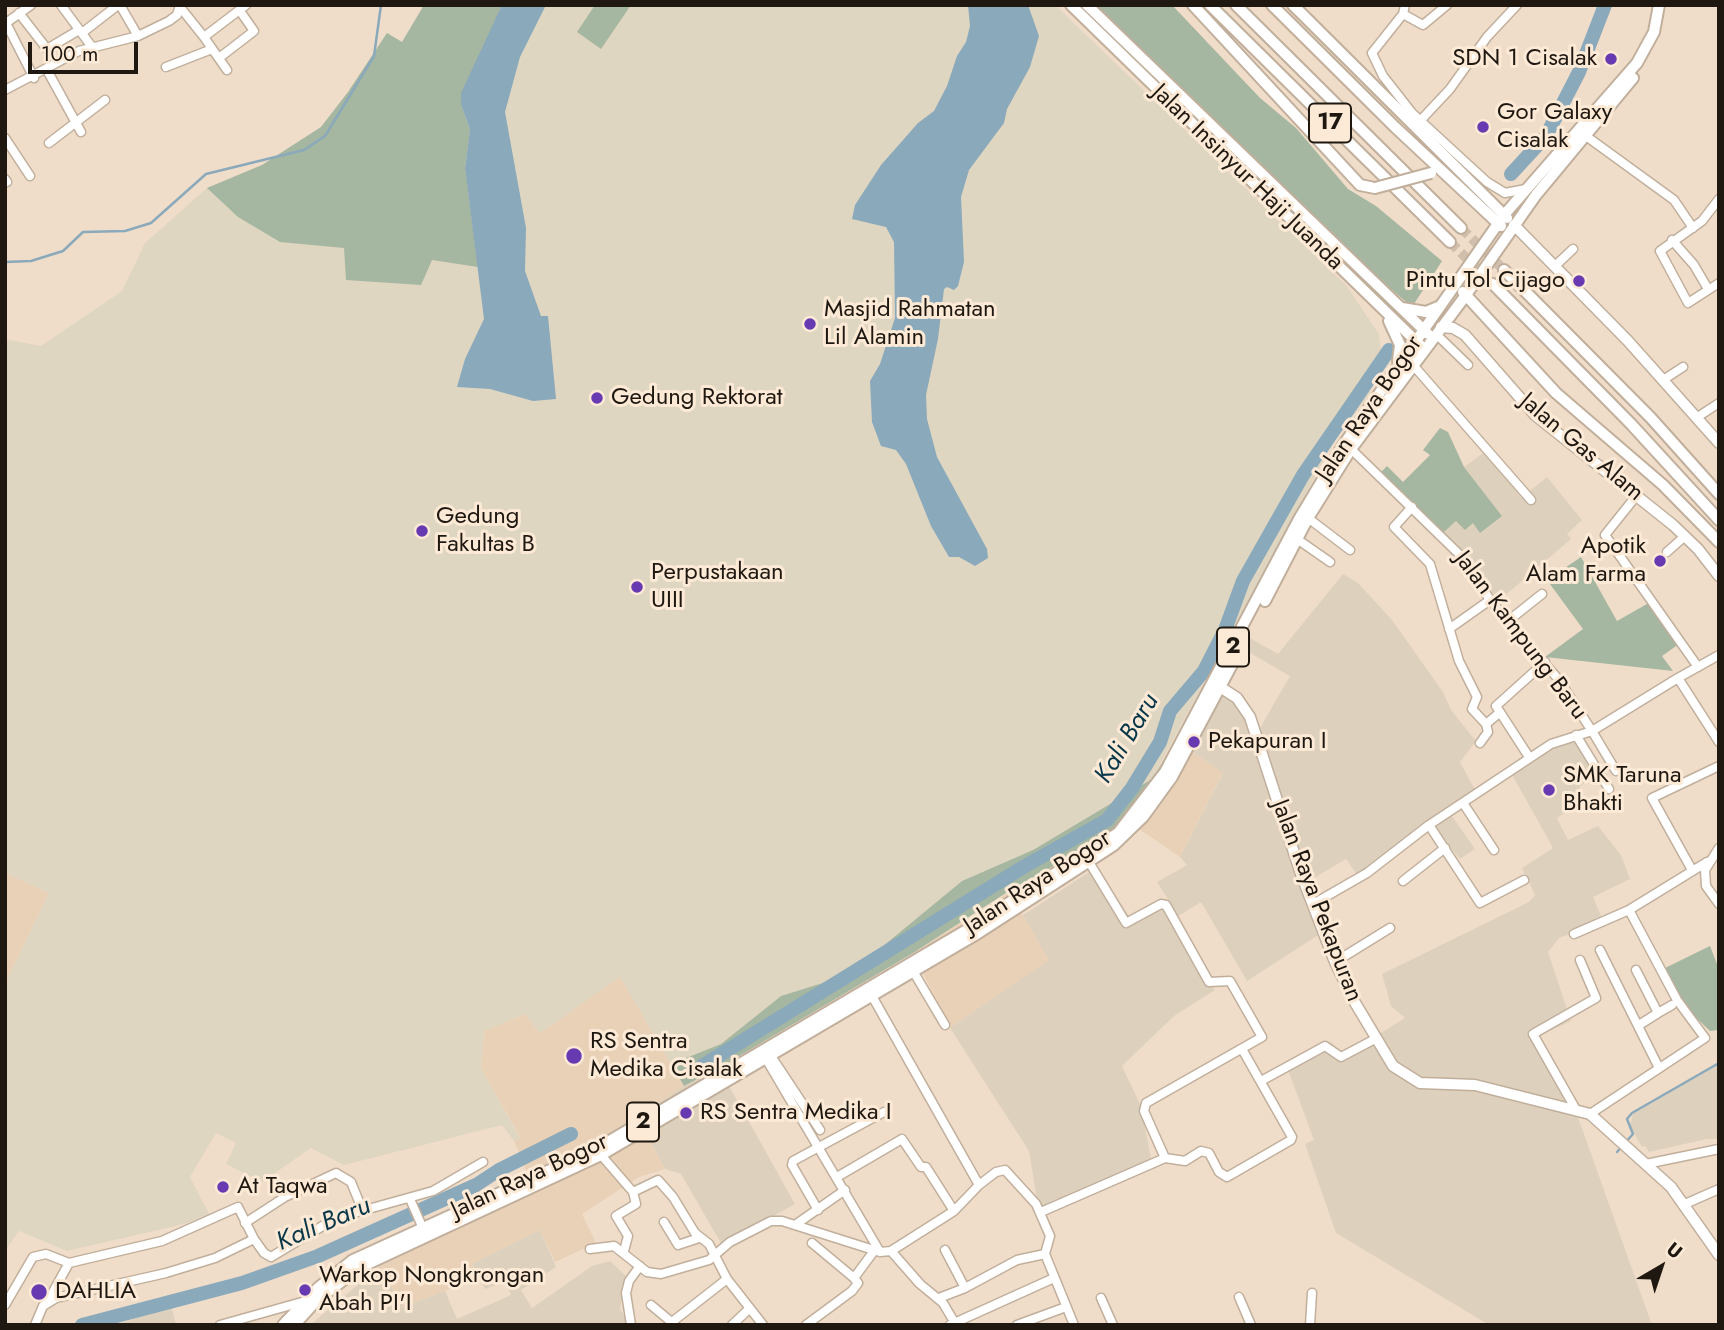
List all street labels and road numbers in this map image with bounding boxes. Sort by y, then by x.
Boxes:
street label: Jalan Insinyur Haji Juanda [1145,79,1349,277]
road number: 17 [1309,104,1351,142]
street label: Jalan Raya Bogor [1311,331,1429,487]
street label: Jalan Gas Alam [1513,388,1649,508]
street label: Jalan Kampung Baru [1447,546,1593,726]
road number: 2 [1217,628,1249,666]
street label: Jalan Raya Pekapuran [1264,796,1368,1006]
street label: Jalan Raya Bogor [959,825,1117,941]
road number: 2 [627,1102,659,1142]
street label: Jalan Raya Bogor [447,1128,613,1226]

